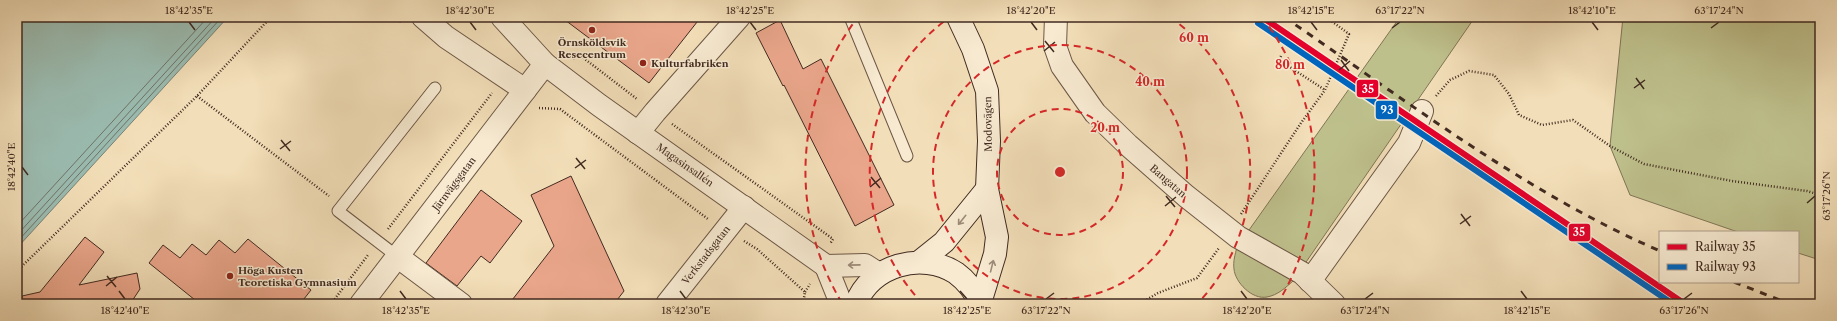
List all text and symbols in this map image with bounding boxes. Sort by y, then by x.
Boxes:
text: 18°42'35"E [165,4,213,17]
text: 18°42'30"E [446,4,495,17]
text: 18°42'25"E [726,4,774,17]
text: 18°42'20"E [1006,4,1056,17]
text: 18°42'15"E [1288,4,1334,17]
text: 63°17'22"N [1375,4,1425,17]
text: 18°42'10"E [1568,4,1616,17]
text: 63°17'24"N [1694,4,1744,17]
marker: Örnsköldsvik Resecentrum [587,25,597,35]
text: 60 m [1179,30,1209,45]
place label: Örnsköldsvik Resecentrum [558,36,627,61]
place label: Kulturfabriken [651,57,729,70]
text: 80 m [1275,57,1305,72]
marker: Kulturfabriken [638,58,648,68]
text: 40 m [1135,74,1165,89]
line badge: 35 [1356,79,1379,98]
text: 35 [1362,82,1374,96]
street label: Modovägen [981,95,995,152]
line badge: 93 [1375,100,1398,120]
text: 93 [1381,103,1393,117]
text: 20 m [1090,120,1120,135]
street label: Magasinsallén [654,140,717,190]
text: 18°42'40"E [5,143,18,191]
street label: Järnvägsgatan [428,154,479,215]
street label: Bangatan [1147,162,1189,201]
centre of rings [1053,165,1067,179]
text: 63°17'26"N [1820,171,1833,221]
one-way arrow [958,214,966,225]
street label: Verkstadsgatan [678,222,733,288]
line badge: 35 [1568,223,1591,242]
text: 35 [1573,225,1585,239]
legend [1659,231,1799,283]
text: Railway 35 [1695,239,1755,254]
text: Railway 93 [1695,259,1756,274]
one-way arrow [989,260,997,273]
one-way arrow [848,261,861,269]
place label: Höga Kusten Teoretiska Gymnasium [238,264,357,289]
marker: Höga Kusten Teoretiska Gymnasium [225,271,235,281]
text: 18°42'40"E [101,304,149,317]
text: 18°42'35"E [382,304,430,317]
text: 18°42'30"E [662,304,711,317]
text: 18°42'25"E [943,304,991,317]
text: 63°17'22"N [1021,304,1071,317]
text: 18°42'20"E [1222,304,1272,317]
text: 63°17'24"N [1340,304,1390,317]
text: 18°42'15"E [1504,304,1550,317]
text: 63°17'26"N [1659,304,1709,317]

